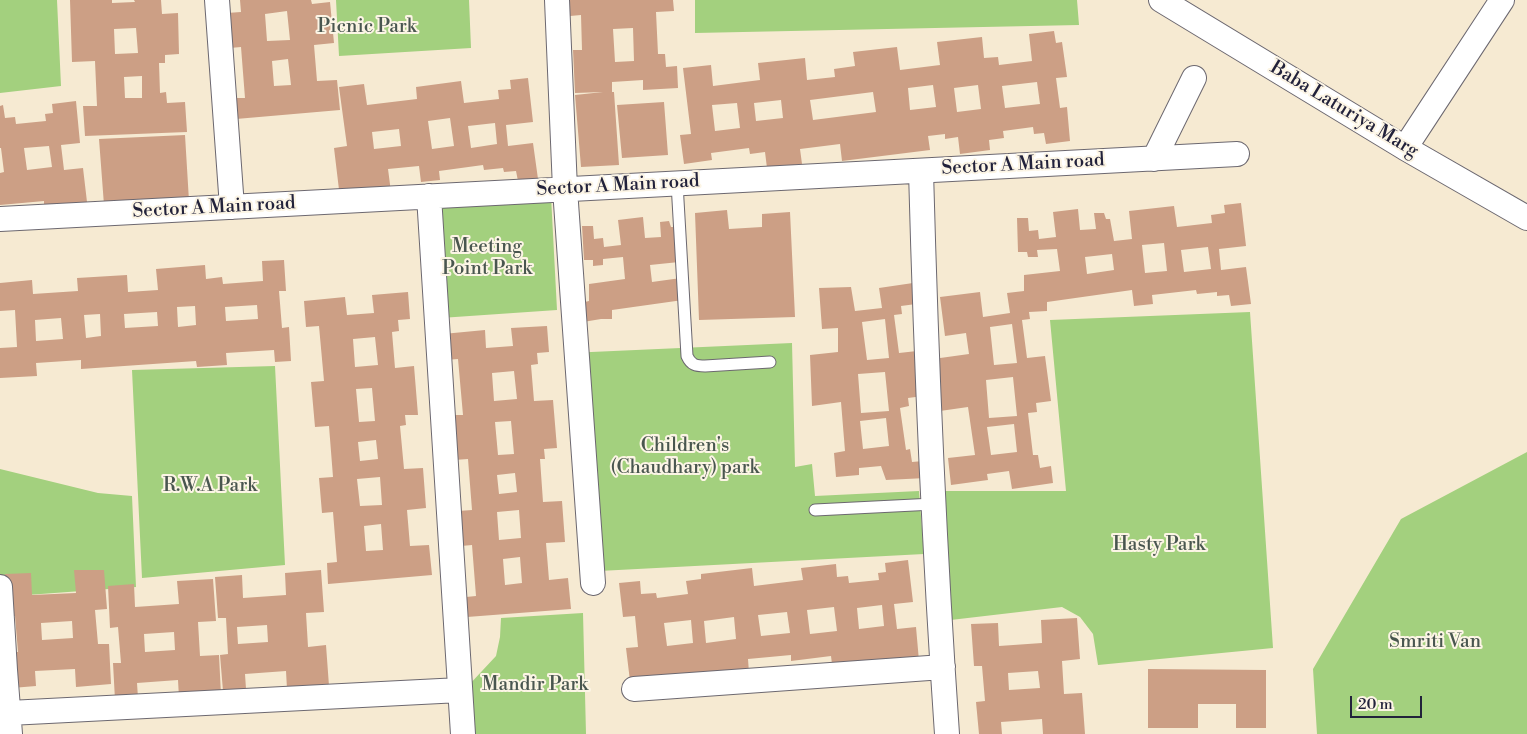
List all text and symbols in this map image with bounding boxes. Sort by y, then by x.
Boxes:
park label: Picnic Park [317,16,417,38]
street label: Baba Laturiya Marg [1266,57,1422,163]
street label: Sector A Main road [941,149,1105,181]
street label: Sector A Main road [536,170,700,202]
street label: Sector A Main road [132,192,296,224]
park label: Meeting Point Park [442,236,532,280]
park label: Children's (Chaudhary) park [611,435,759,479]
park label: R.W.A Park [163,475,257,497]
park label: Hasty Park [1113,534,1205,556]
park label: Smriti Van [1389,631,1481,653]
park label: Mandir Park [482,674,588,696]
scale bar [1352,686,1424,718]
text: 20 m [1358,695,1393,714]

